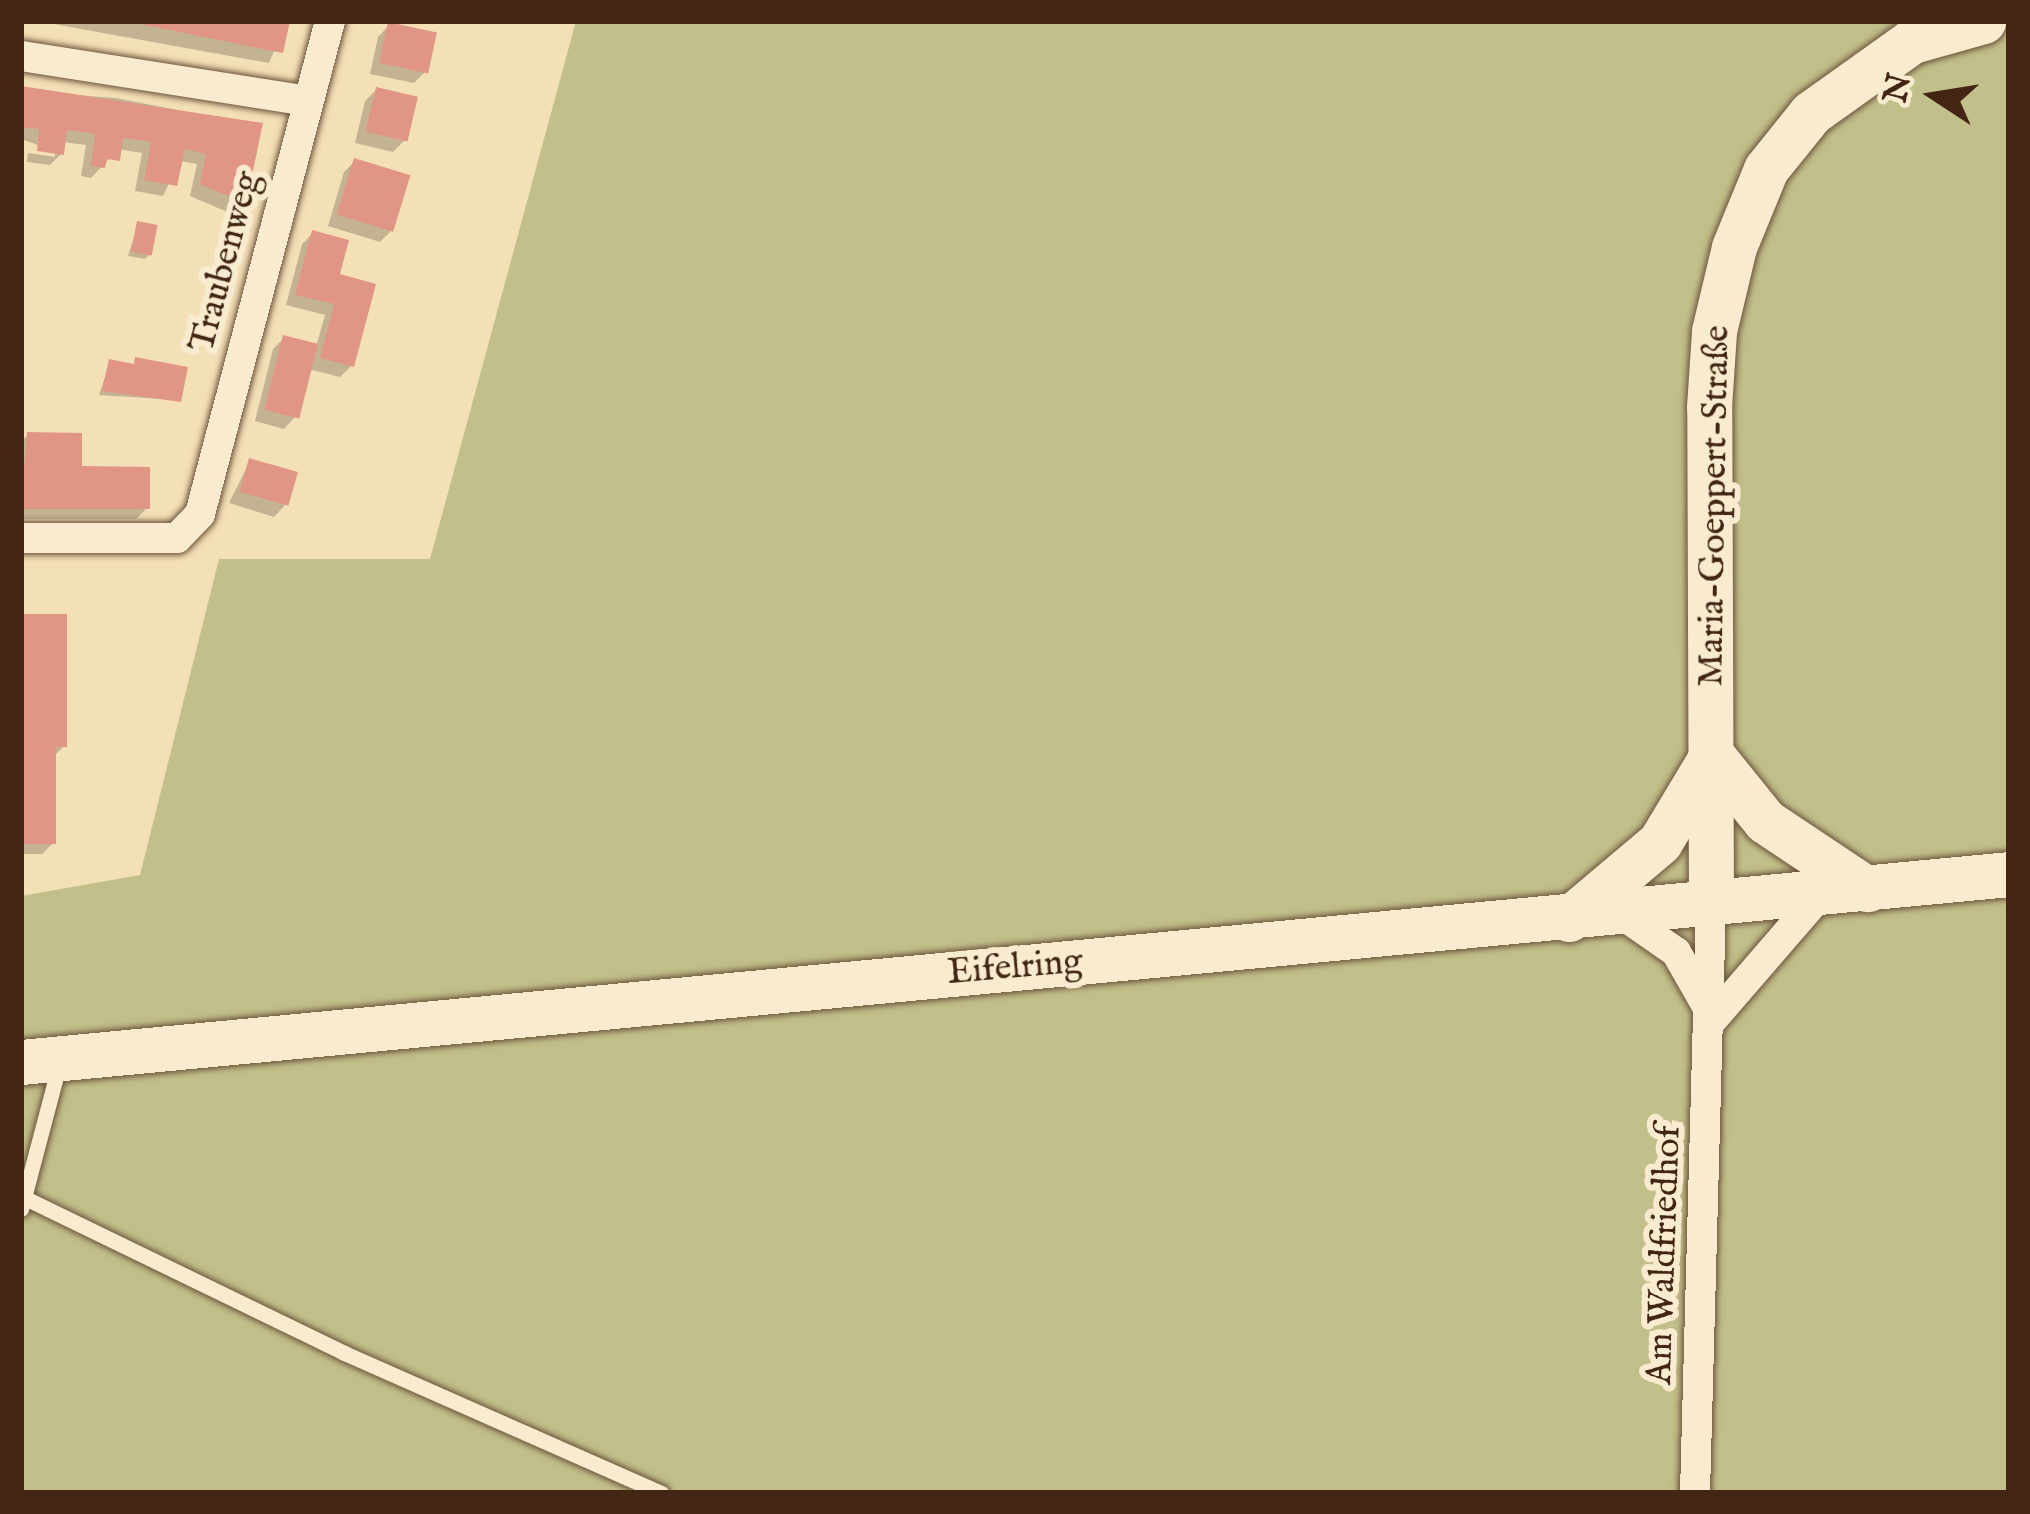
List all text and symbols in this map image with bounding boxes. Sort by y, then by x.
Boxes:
north arrow [1874,36,1994,156]
text: N [1875,70,1922,107]
street label: Traubenweg [181,167,271,357]
street label: Maria-Goeppert-Straße [1690,325,1740,687]
street label: Eifelring [946,941,1084,995]
street label: Am Waldfriedhof [1639,1125,1691,1385]

